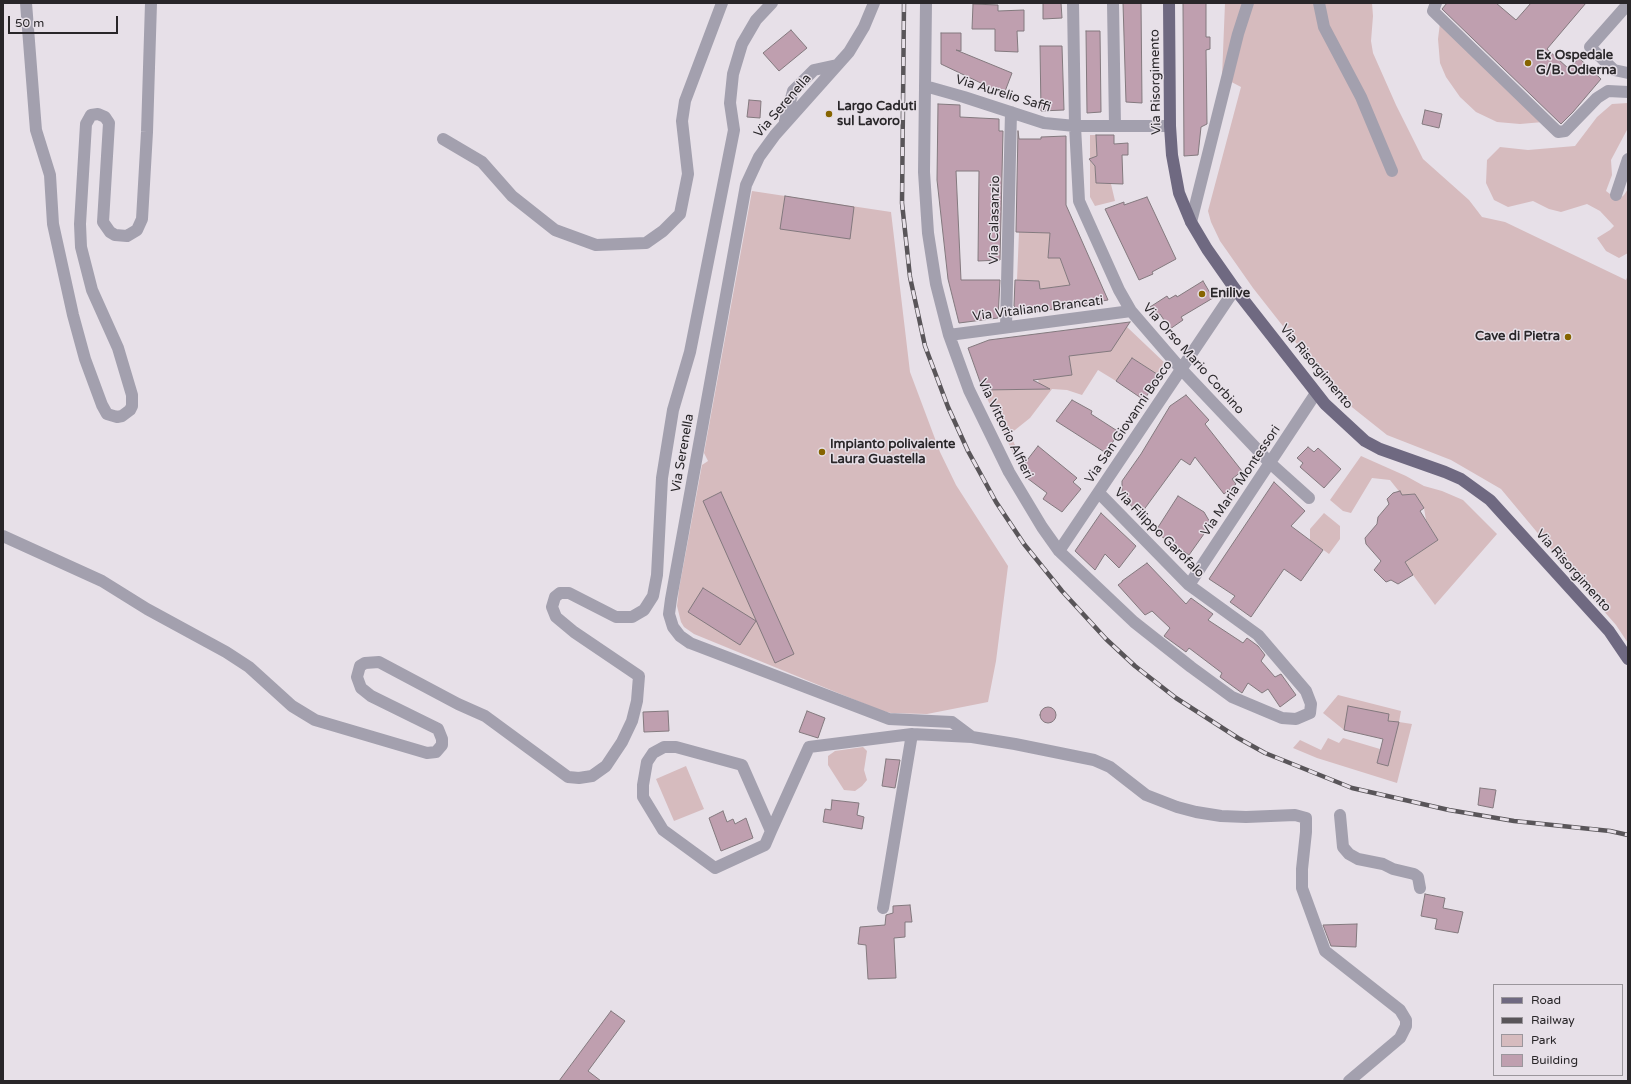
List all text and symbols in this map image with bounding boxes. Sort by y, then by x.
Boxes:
scale bar [10,8,120,34]
text: 50 m [15,16,44,30]
street label: Via Risorgimento [1147,29,1165,135]
place label: Ex Ospedale G/B. Odierna [1536,48,1617,79]
marker: Ex Ospedale G/B. Odierna [1523,58,1533,68]
street label: Via Serenella [751,71,815,141]
street label: Via Aurelio Saffi [954,72,1052,116]
place label: Largo Caduti sul Lavoro [837,99,917,130]
marker: Largo Caduti sul Lavoro [824,109,834,119]
street label: Via Calasanzio [986,175,1004,265]
place label: Enilive [1210,286,1250,302]
marker: Enilive [1197,289,1207,299]
street label: Via Vitaliano Brancati [972,293,1104,325]
street label: Via Orso Mario Corbino [1139,300,1247,418]
street label: Via Risorgimento [1276,322,1356,412]
place label: Cave di Pietra [1475,329,1560,345]
marker: Cave di Pietra [1563,332,1573,342]
street label: Via San Giovanni Bosco [1082,358,1176,486]
street label: Via Vittorio Alfieri [974,377,1036,481]
street label: Via Serenella [668,413,698,493]
street label: Via Maria Montessori [1198,423,1284,539]
place label: Impianto polivalente Laura Guastella [830,437,955,468]
marker: Impianto polivalente Laura Guastella [817,447,827,457]
street label: Via Filippo Garofalo [1111,485,1207,581]
street label: Via Risorgimento [1532,527,1614,615]
legend [1493,984,1623,1076]
text: Road [1531,993,1561,1007]
text: Railway [1531,1013,1575,1027]
text: Park [1531,1033,1557,1047]
text: Building [1531,1053,1578,1067]

